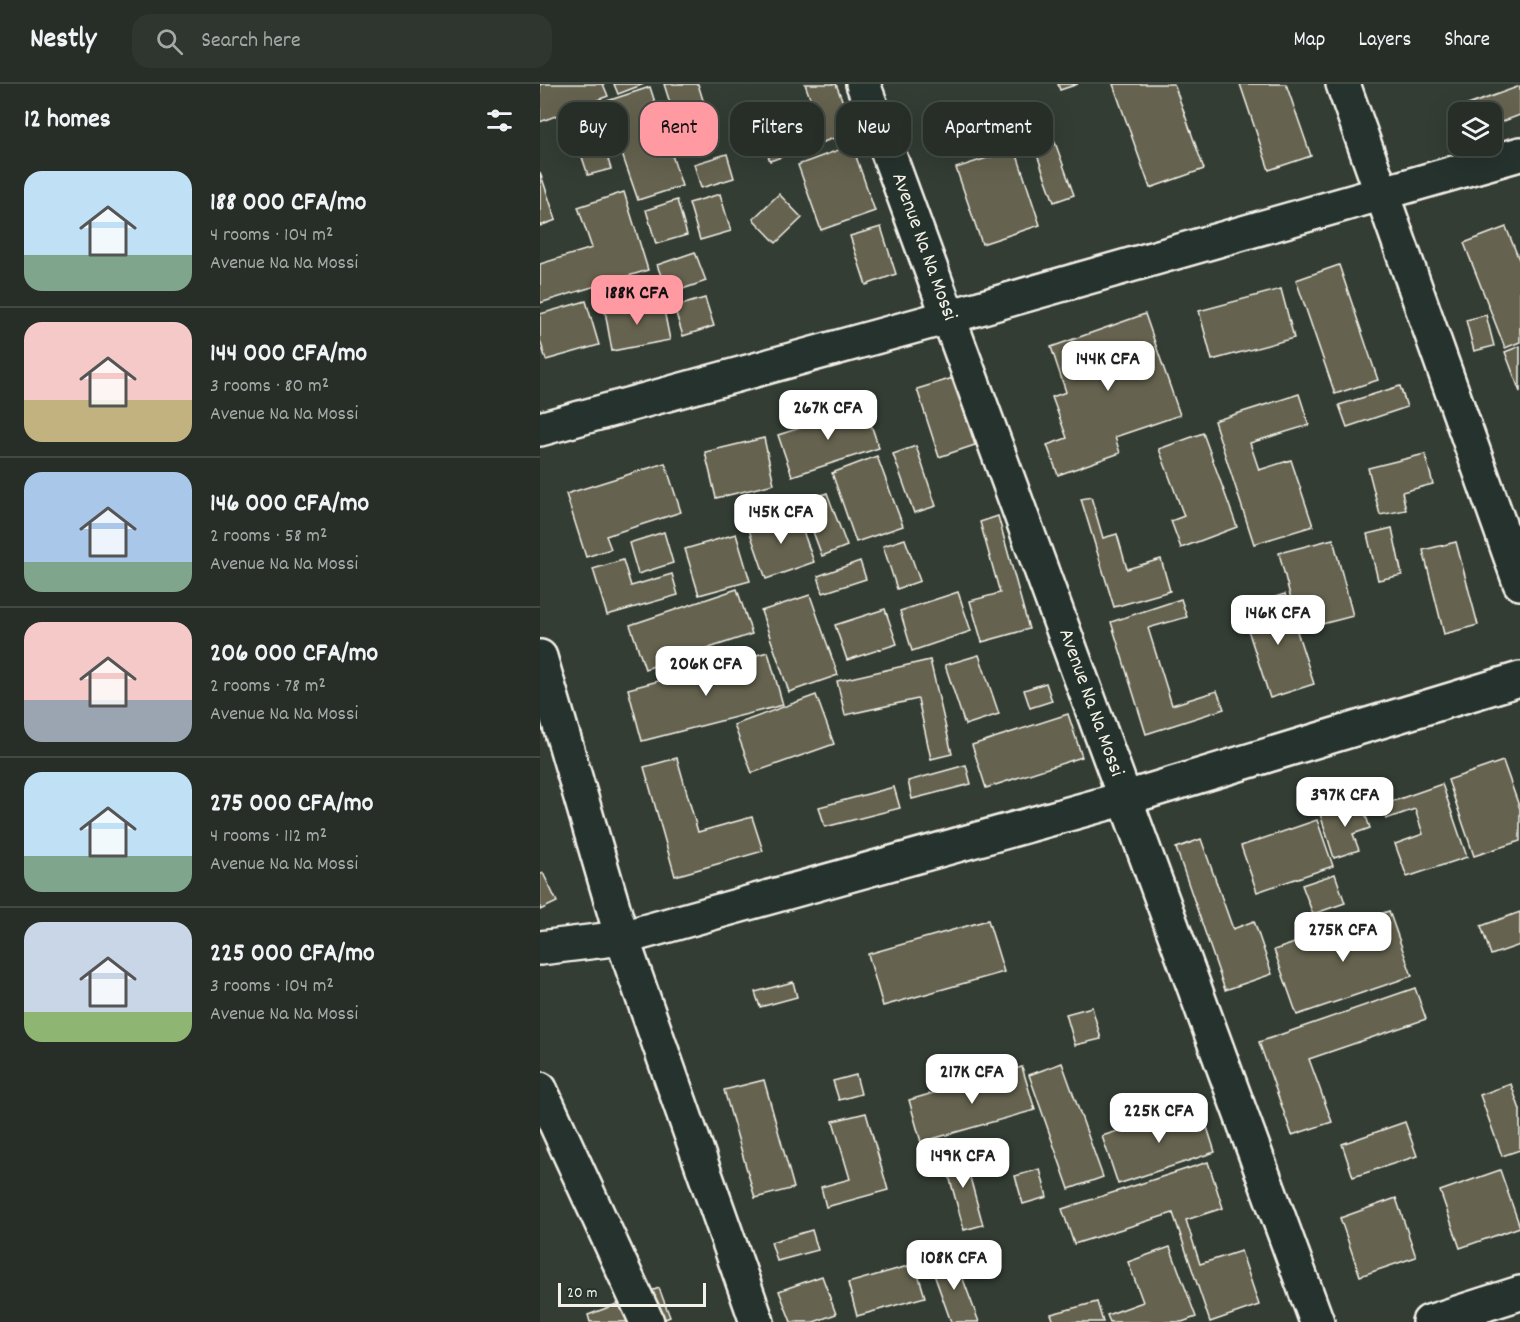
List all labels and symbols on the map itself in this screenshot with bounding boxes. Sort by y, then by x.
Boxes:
street label: Avenue Na Na Mossi [882,169,964,325]
pin: 188K CFA [575,275,699,326]
pin: 144K CFA [1046,341,1170,392]
pin: 267K CFA [766,390,890,441]
pin: 145K CFA [719,494,843,545]
pin: 146K CFA [1216,595,1340,646]
street label: Avenue Na Na Mossi [1049,625,1131,781]
pin: 206K CFA [644,646,768,697]
pin: 397K CFA [1283,777,1407,828]
pin: 275K CFA [1281,912,1405,963]
pin: 217K CFA [910,1054,1034,1105]
pin: 225K CFA [1097,1093,1221,1144]
pin: 149K CFA [901,1138,1025,1189]
pin: 108K CFA [892,1240,1016,1291]
scale bar [558,1280,706,1308]

